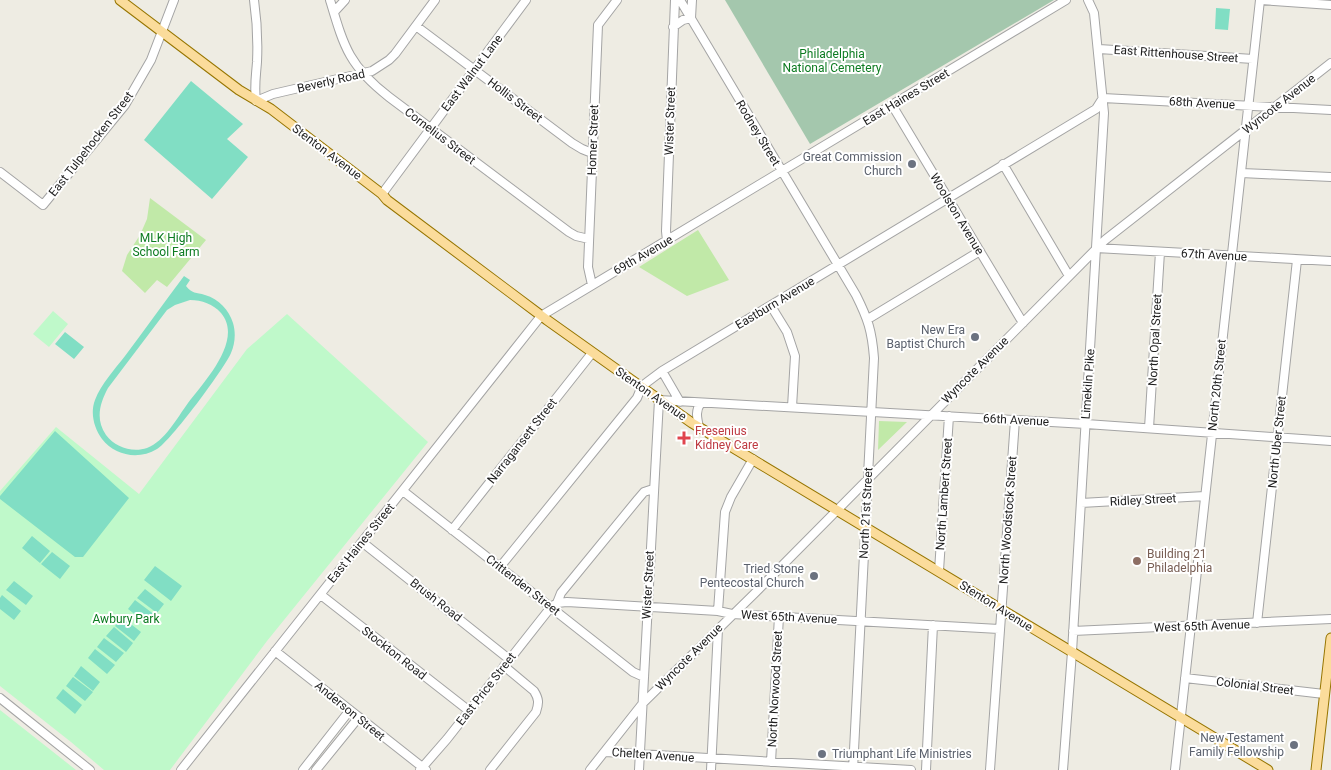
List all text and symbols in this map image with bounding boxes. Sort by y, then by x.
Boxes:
street label: East Walnut Lane [439,32,505,114]
street label: East Rittenhouse Street [1113,43,1239,65]
park label: Philadelphia National Cemetery [782,47,882,75]
street label: Beverly Road [296,66,366,96]
street label: East Haines Street [860,66,952,128]
street label: Wyncote Avenue [1240,71,1318,137]
street label: Hollis Street [485,75,545,125]
street label: Wister Street [662,86,678,156]
street label: East Tulpehocken Street [46,89,136,199]
street label: 68th Avenue [1169,94,1235,112]
street label: Rodney Street [733,98,783,168]
street label: Homer Street [585,104,601,176]
street label: Cornelius Street [402,105,478,167]
street label: Stenton Avenue [289,121,365,183]
place label: Great Commission Church [803,150,902,178]
marker: Great Commission Church [906,158,918,170]
street label: Woolston Avenue [927,171,987,257]
park label: MLK High School Farm [132,231,200,259]
street label: 69th Avenue [611,232,675,278]
street label: 67th Avenue [1181,246,1247,264]
street label: Eastburn Avenue [733,274,817,332]
street label: North Opal Street [1146,293,1164,386]
place label: New Era Baptist Church [886,323,965,351]
marker: New Era Baptist Church [969,331,981,343]
street label: Wyncote Avenue [939,334,1011,406]
street label: North 20th Street [1205,338,1229,431]
street label: Limekiln Pike [1079,348,1097,420]
street label: Stenton Avenue [613,364,689,424]
street label: Narragansett Street [484,395,560,486]
street label: North Uber Street [1265,395,1289,489]
street label: 66th Avenue [983,411,1049,429]
place label: Fresenius Kidney Care [695,424,758,452]
marker: Fresenius Kidney Care [677,431,691,445]
street label: North Lambert Street [933,437,955,551]
street label: North Woodstock Street [997,456,1019,584]
street label: North 21st Street [857,467,875,559]
street label: Ridley Street [1109,491,1177,509]
street label: East Haines Street [325,500,397,586]
place label: Building 21 Philadelphia [1147,547,1212,575]
street label: Wister Street [639,550,657,620]
street label: Crittenden Street [483,552,563,618]
marker: Building 21 Philadelphia [1131,555,1143,567]
place label: Tried Stone Pentecostal Church [700,562,804,590]
marker: Tried Stone Pentecostal Church [808,570,820,582]
street label: Brush Road [407,576,465,624]
street label: Stenton Avenue [957,578,1035,634]
street label: West 65th Avenue [741,607,837,627]
park label: Awbury Park [92,612,160,626]
street label: West 65th Avenue [1154,617,1250,635]
street label: Wyncote Avenue [653,621,725,693]
street label: Stockton Road [359,623,429,683]
street label: North Norwood Street [765,630,785,748]
street label: East Price Street [453,650,519,728]
street label: Colonial Street [1215,674,1295,698]
street label: Anderson Street [312,679,388,744]
place label: New Testament Family Fellowship [1189,731,1284,759]
marker: New Testament Family Fellowship [1288,739,1300,751]
street label: Chelten Avenue [611,745,695,765]
place label: Triumphant Life Ministries [832,747,972,761]
marker: Triumphant Life Ministries [816,748,828,760]

